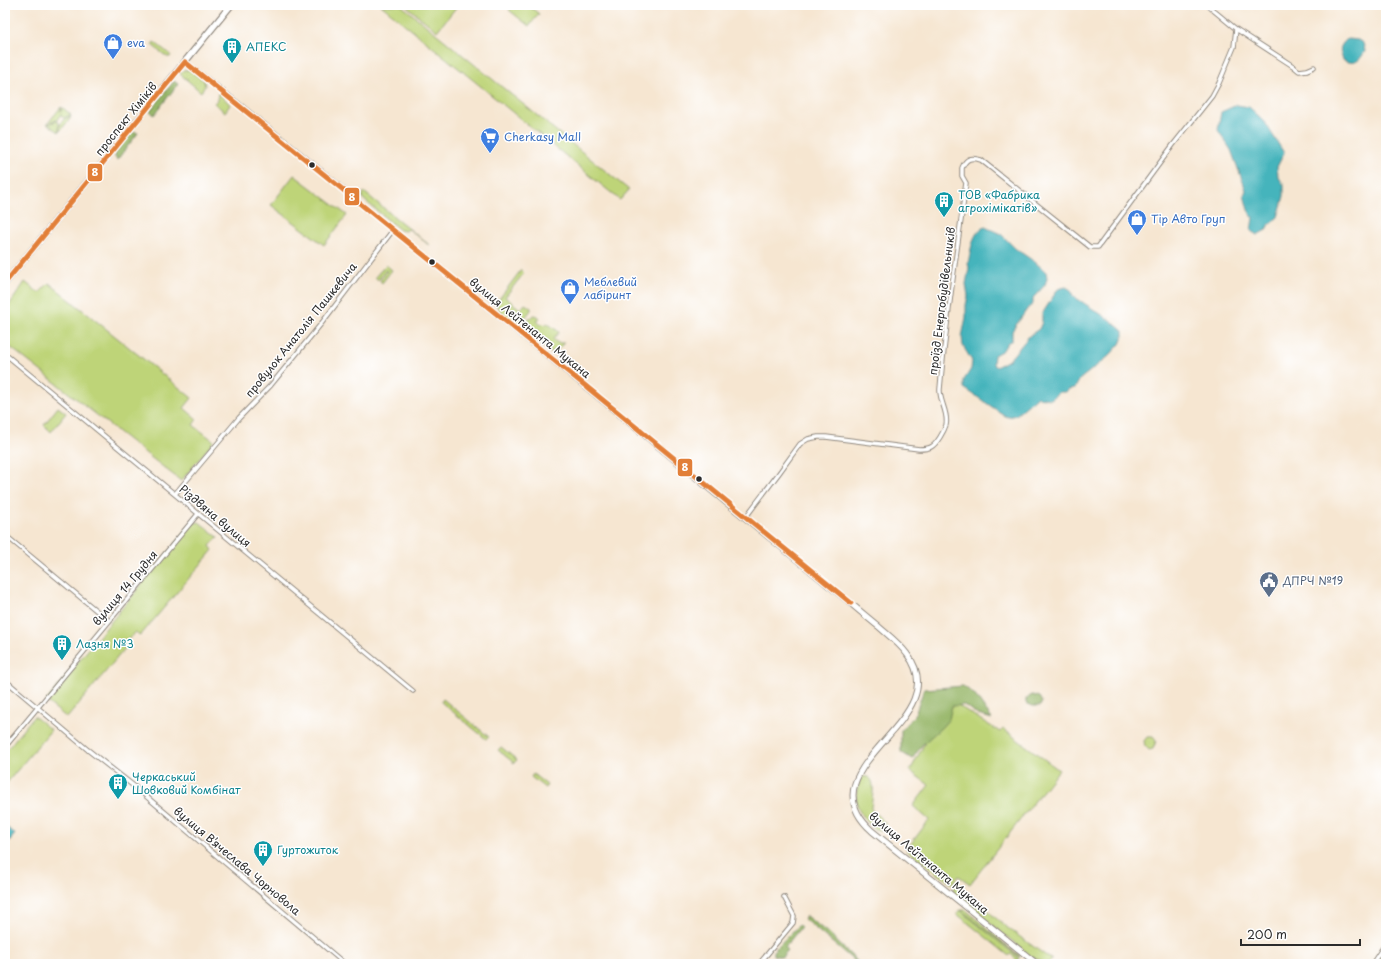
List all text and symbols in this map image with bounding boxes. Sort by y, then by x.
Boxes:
shop icon: eva [102,32,124,60]
place label: eva [127,34,145,51]
building icon: АПЕКС [221,36,243,64]
place label: АПЕКС [246,38,286,55]
street label: проспект Хіміків [91,78,161,159]
supermarket icon: Cherkasy Mall [479,126,501,154]
place label: Cherkasy Mall [504,128,581,145]
unlabelled marker [307,160,317,170]
line badge: 8 [87,163,103,182]
text: 8 [92,163,99,180]
place label: ТОВ «Фабрика агрохімікатів» [958,186,1040,216]
line badge: 8 [344,187,360,206]
text: 8 [349,188,356,205]
building icon: ТОВ «Фабрика агрохімікатів» [933,190,955,218]
shop icon: Тір Авто Груп [1126,208,1148,236]
place label: Тір Авто Груп [1151,210,1226,227]
street label: проїзд Енергобудівельників [924,226,959,376]
unlabelled marker [427,257,437,267]
street label: провулок Анатолія Пашкевича [241,258,361,401]
street label: вулиця Лейтенанта Мукана [466,273,595,382]
place label: Меблевий лабіринт [583,273,637,303]
shop icon: Меблевий лабіринт [559,277,581,305]
line badge: 8 [677,458,693,477]
text: 8 [682,458,689,475]
unlabelled marker [694,474,704,484]
street label: Різдвяна вулиця [176,480,255,551]
street label: вулиця 14 Грудня [88,546,161,629]
public building icon: ДПРЧ №19 [1258,570,1280,598]
place label: ДПРЧ №19 [1282,572,1343,589]
building icon: Лазня №3 [51,633,73,661]
place label: Лазня №3 [76,635,134,652]
place label: Черкаський Шовковий Комбінат [132,768,241,798]
building icon: Черкаський Шовковий Комбінат [107,772,129,800]
street label: вулиця Вʼячеслава Чорновола [170,802,305,919]
street label: вулиця Лейтенанта Мукана [866,807,993,918]
building icon: Гуртожиток [252,839,274,867]
place label: Гуртожиток [277,841,339,858]
scale bar [1241,921,1360,947]
text: 200 m [1247,925,1287,943]

